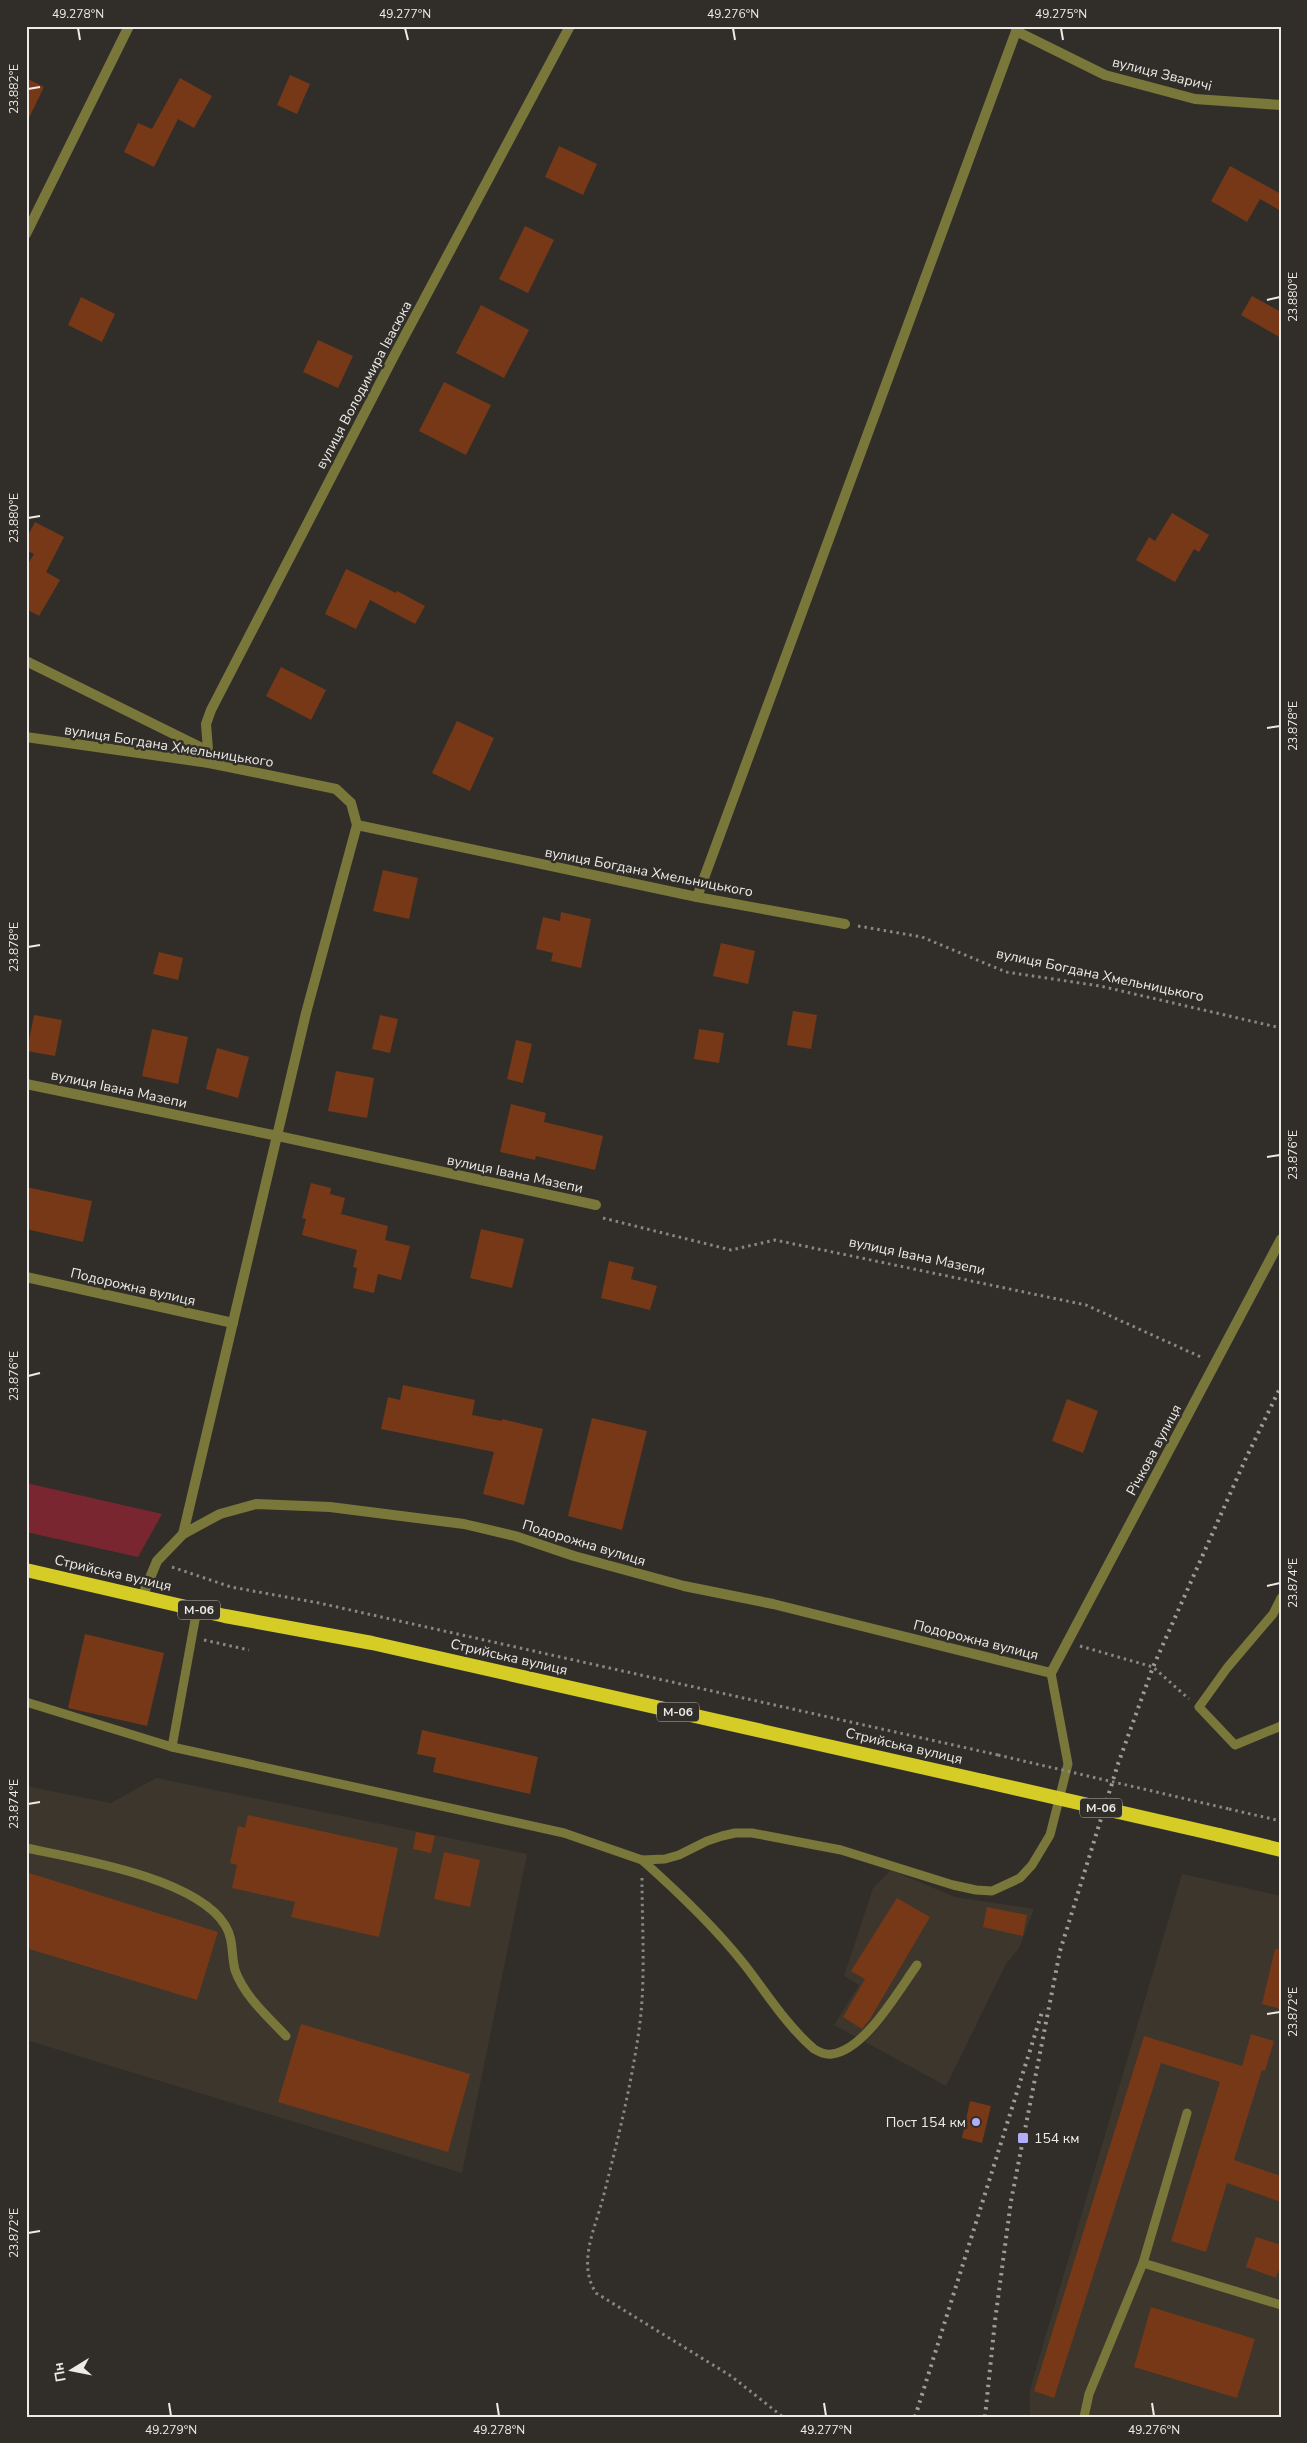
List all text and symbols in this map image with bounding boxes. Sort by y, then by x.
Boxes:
text: 49.278°N [52,6,104,22]
text: 49.277°N [379,6,431,22]
text: 49.276°N [707,6,759,22]
text: 49.275°N [1035,6,1087,22]
street label: вулиця Зваричі [1110,52,1214,96]
text: 23.882°E [6,64,22,114]
text: 23.880°E [1285,272,1301,322]
street label: вулиця Володимира Івасюка [312,298,416,472]
text: 23.880°E [6,493,22,543]
text: 23.878°E [1285,701,1301,751]
street label: вулиця Богдана Хмельницького [63,720,275,772]
street label: вулиця Богдана Хмельницького [543,842,755,902]
text: 23.878°E [6,922,22,972]
street label: вулиця Богдана Хмельницького [994,944,1206,1006]
street label: вулиця Івана Мазепи [49,1065,189,1113]
text: 23.876°E [1285,1130,1301,1180]
street label: вулиця Івана Мазепи [445,1150,585,1198]
street label: вулиця Івана Мазепи [847,1232,987,1280]
street label: Подорожна вулиця [68,1263,198,1311]
text: 23.876°E [6,1351,22,1401]
street label: Річкова вулиця [1122,1401,1186,1499]
street label: Подорожна вулиця [520,1515,648,1571]
street label: Стрийська вулиця [53,1550,173,1596]
text: 23.874°E [1285,1558,1301,1608]
road number: М-06 [178,1600,220,1620]
street label: Подорожна вулиця [912,1615,1040,1665]
street label: Стрийська вулиця [449,1634,569,1680]
road number: М-06 [657,1702,699,1721]
street label: Стрийська вулиця [844,1723,964,1769]
text: 23.874°E [6,1779,22,1829]
road number: М-06 [1080,1799,1122,1818]
text: 23.872°E [1285,1987,1301,2037]
place label: Пост 154 км [886,2113,966,2132]
marker: Пост 154 км [970,2116,982,2128]
place label: 154 км [1034,2129,1079,2148]
marker: 154 км [1016,2131,1030,2145]
text: 23.872°E [6,2208,22,2258]
north arrow [48,2346,98,2396]
text: Пн [49,2361,71,2383]
text: 49.279°N [145,2422,197,2438]
text: 49.278°N [473,2422,525,2438]
text: 49.277°N [800,2422,852,2438]
text: 49.276°N [1128,2422,1180,2438]

